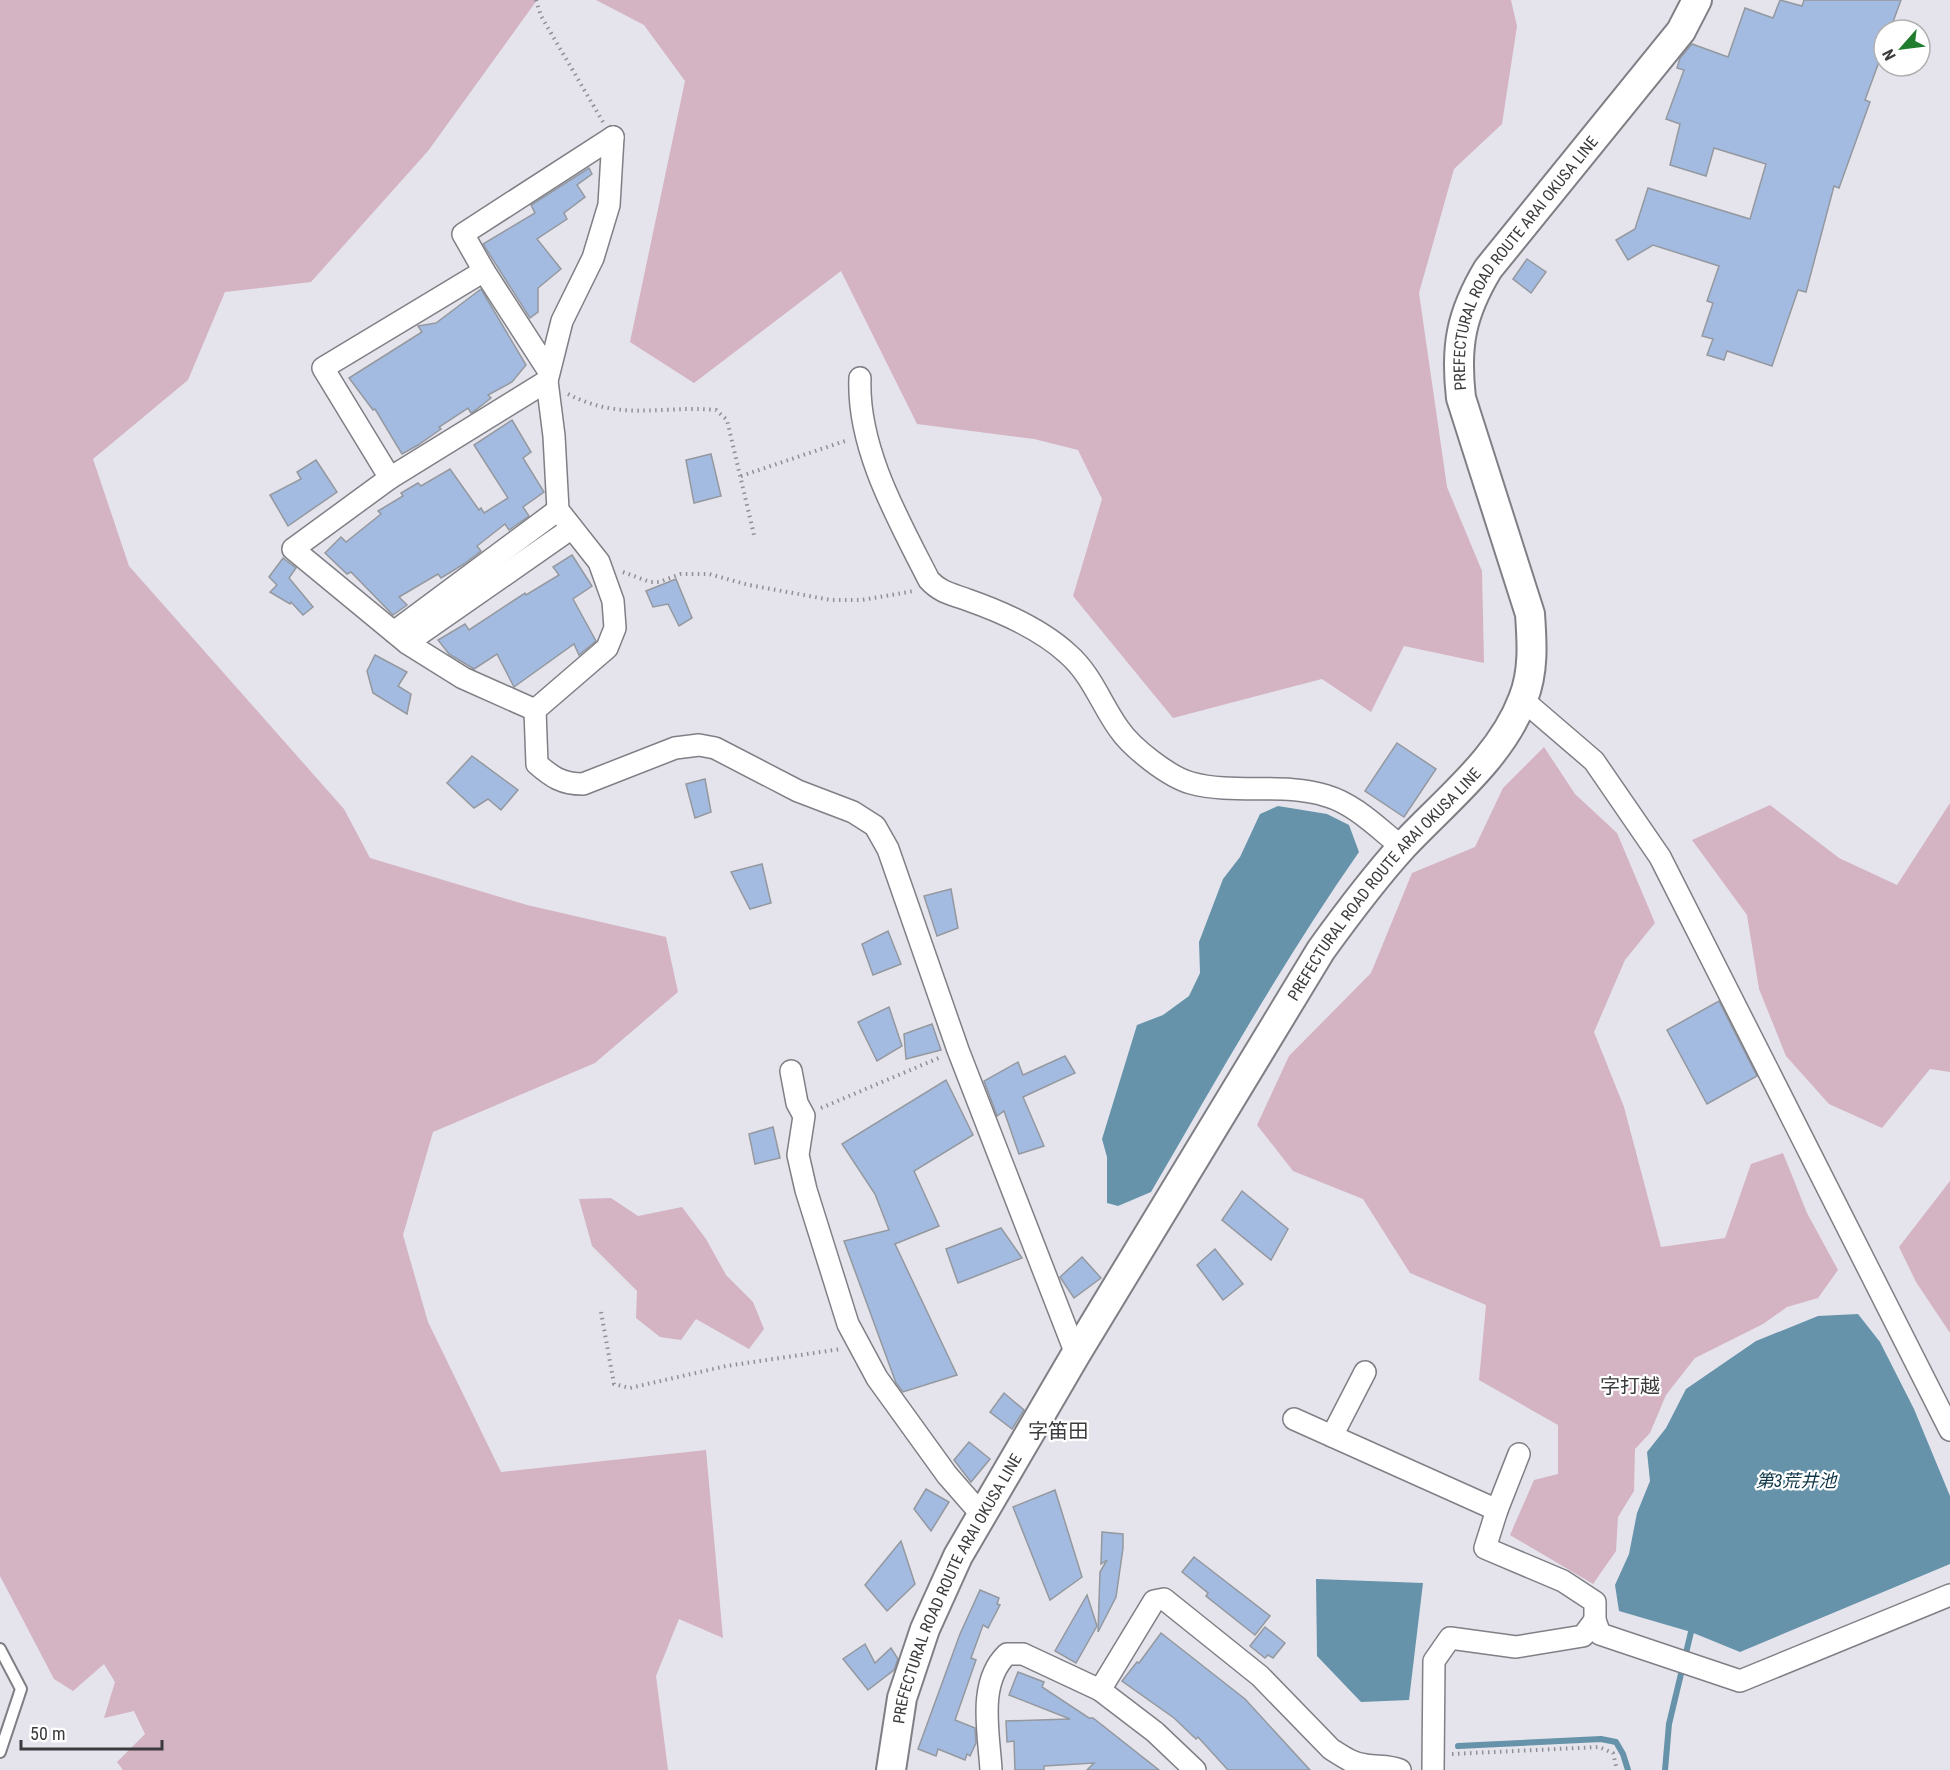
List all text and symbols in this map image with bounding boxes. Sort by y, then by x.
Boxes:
north arrow [1872,18,1932,78]
text: N [1879,46,1900,64]
street label: PREFECTURAL ROAD ROUTE ARAI OKUSA LINE [1449,132,1602,391]
street label: PREFECTURAL ROAD ROUTE ARAI OKUSA LINE [1283,764,1485,1004]
district label: 字打越 [1600,1374,1660,1398]
district label: 字笛田 [1028,1419,1088,1443]
street label: PREFECTURAL ROAD ROUTE ARAI OKUSA LINE [889,1450,1025,1725]
water label: 第3荒井池 [1756,1470,1838,1491]
scale bar [21,1713,162,1751]
text: 50 m [30,1723,65,1744]

